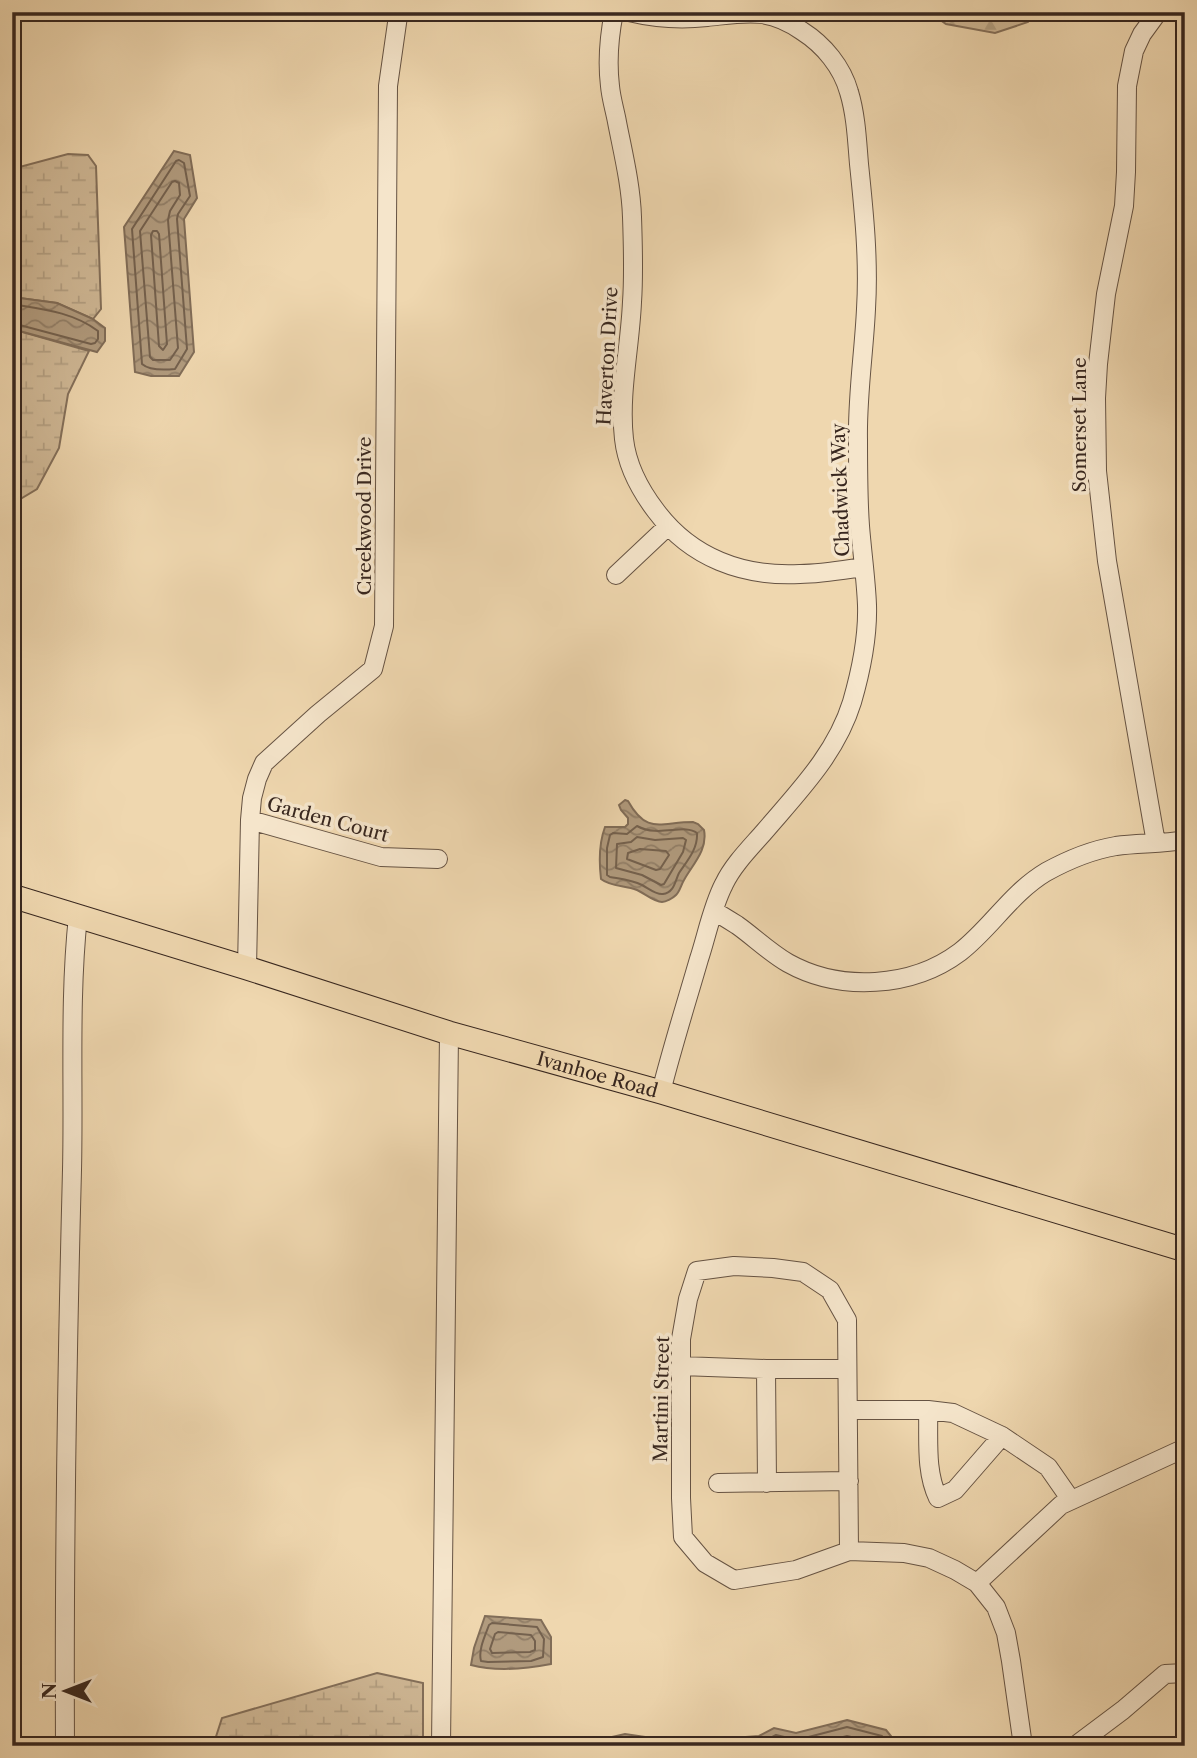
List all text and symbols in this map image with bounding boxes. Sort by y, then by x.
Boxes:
street label: Haverton Drive [592,286,623,426]
street label: Somerset Lane [1068,357,1091,493]
street label: Chadwick Way [827,422,854,557]
street label: Creekwood Drive [353,437,376,595]
street label: Garden Court [265,792,391,847]
street label: Ivanhoe Road [534,1047,661,1103]
street label: Martini Street [649,1335,674,1462]
north arrow [32,1656,102,1726]
text: N [38,1683,61,1699]

